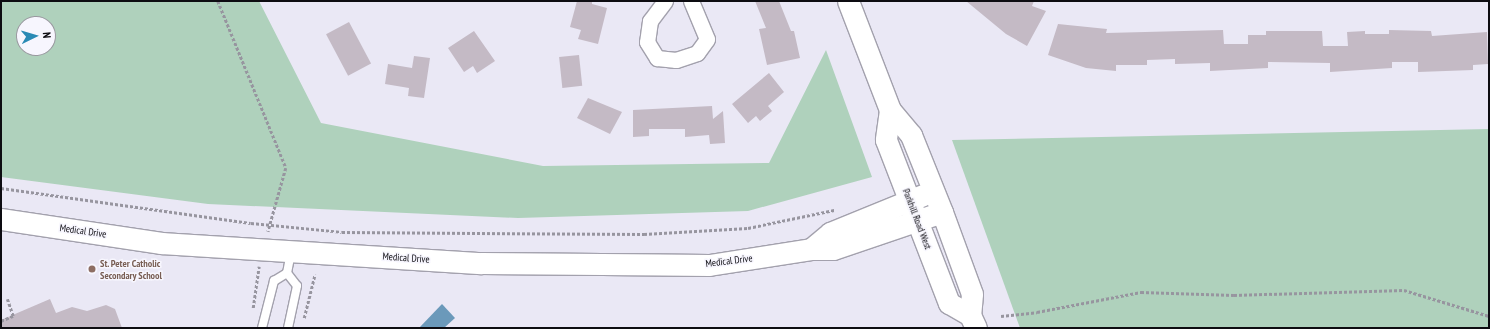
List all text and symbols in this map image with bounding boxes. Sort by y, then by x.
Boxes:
north arrow [16,16,56,56]
text: N [40,31,54,39]
street label: Parkhill Road West [900,187,934,251]
street label: Medical Drive [59,222,107,240]
street label: Medical Drive [382,250,430,266]
street label: Medical Drive [705,252,753,270]
place label: St. Peter Catholic Secondary School [100,257,162,280]
marker: St. Peter Catholic Secondary School [87,264,97,274]

